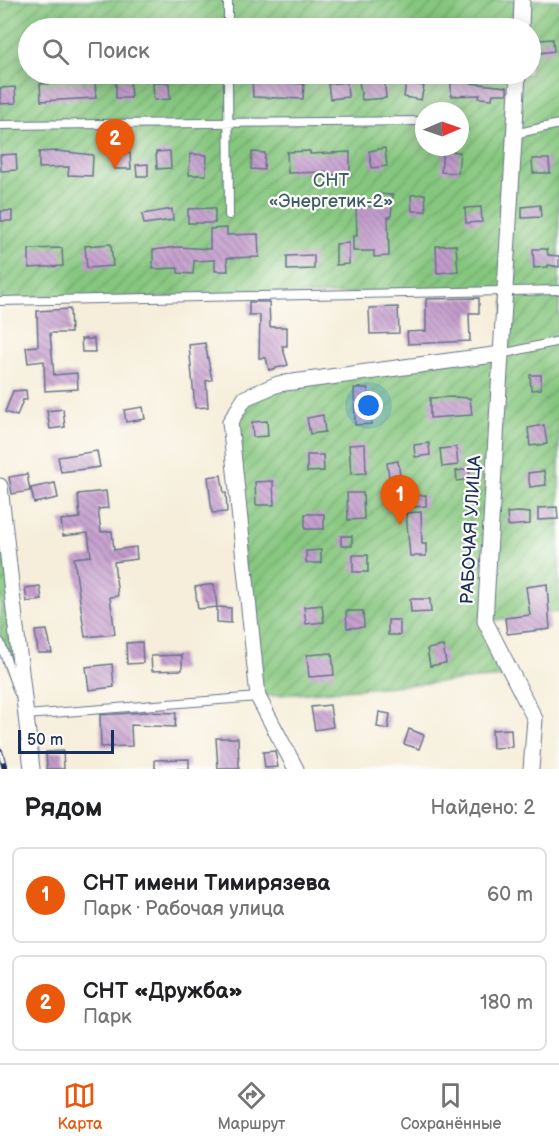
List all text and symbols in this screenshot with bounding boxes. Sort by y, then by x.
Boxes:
search box [18,18,541,84]
icon: search [39,35,72,68]
text: Поиск [87,38,150,65]
north arrow [415,102,469,156]
pin: 2 [96,120,134,169]
park label: СНТ «Энергетик-2» [269,170,393,212]
your location [354,391,383,420]
street label: РАБОЧАЯ УЛИЦА [457,455,485,605]
pin: 1 [380,476,420,525]
scale bar [18,727,114,754]
text: 50 m [27,731,63,750]
text: Рядом [24,793,102,824]
text: Найдено: 2 [431,796,535,820]
text: СНТ имени Тимирязева [83,870,330,897]
text: 1 [41,883,50,907]
text: 60 m [487,883,533,907]
text: Парк · Рабочая улица [83,897,285,921]
text: СНТ «Дружба» [83,978,243,1005]
text: 2 [40,991,51,1015]
text: 180 m [480,991,533,1015]
text: Парк [83,1005,132,1029]
tab: Карта [57,1079,103,1134]
tab: Маршрут [217,1079,285,1134]
tab: Сохранённые [400,1079,502,1134]

